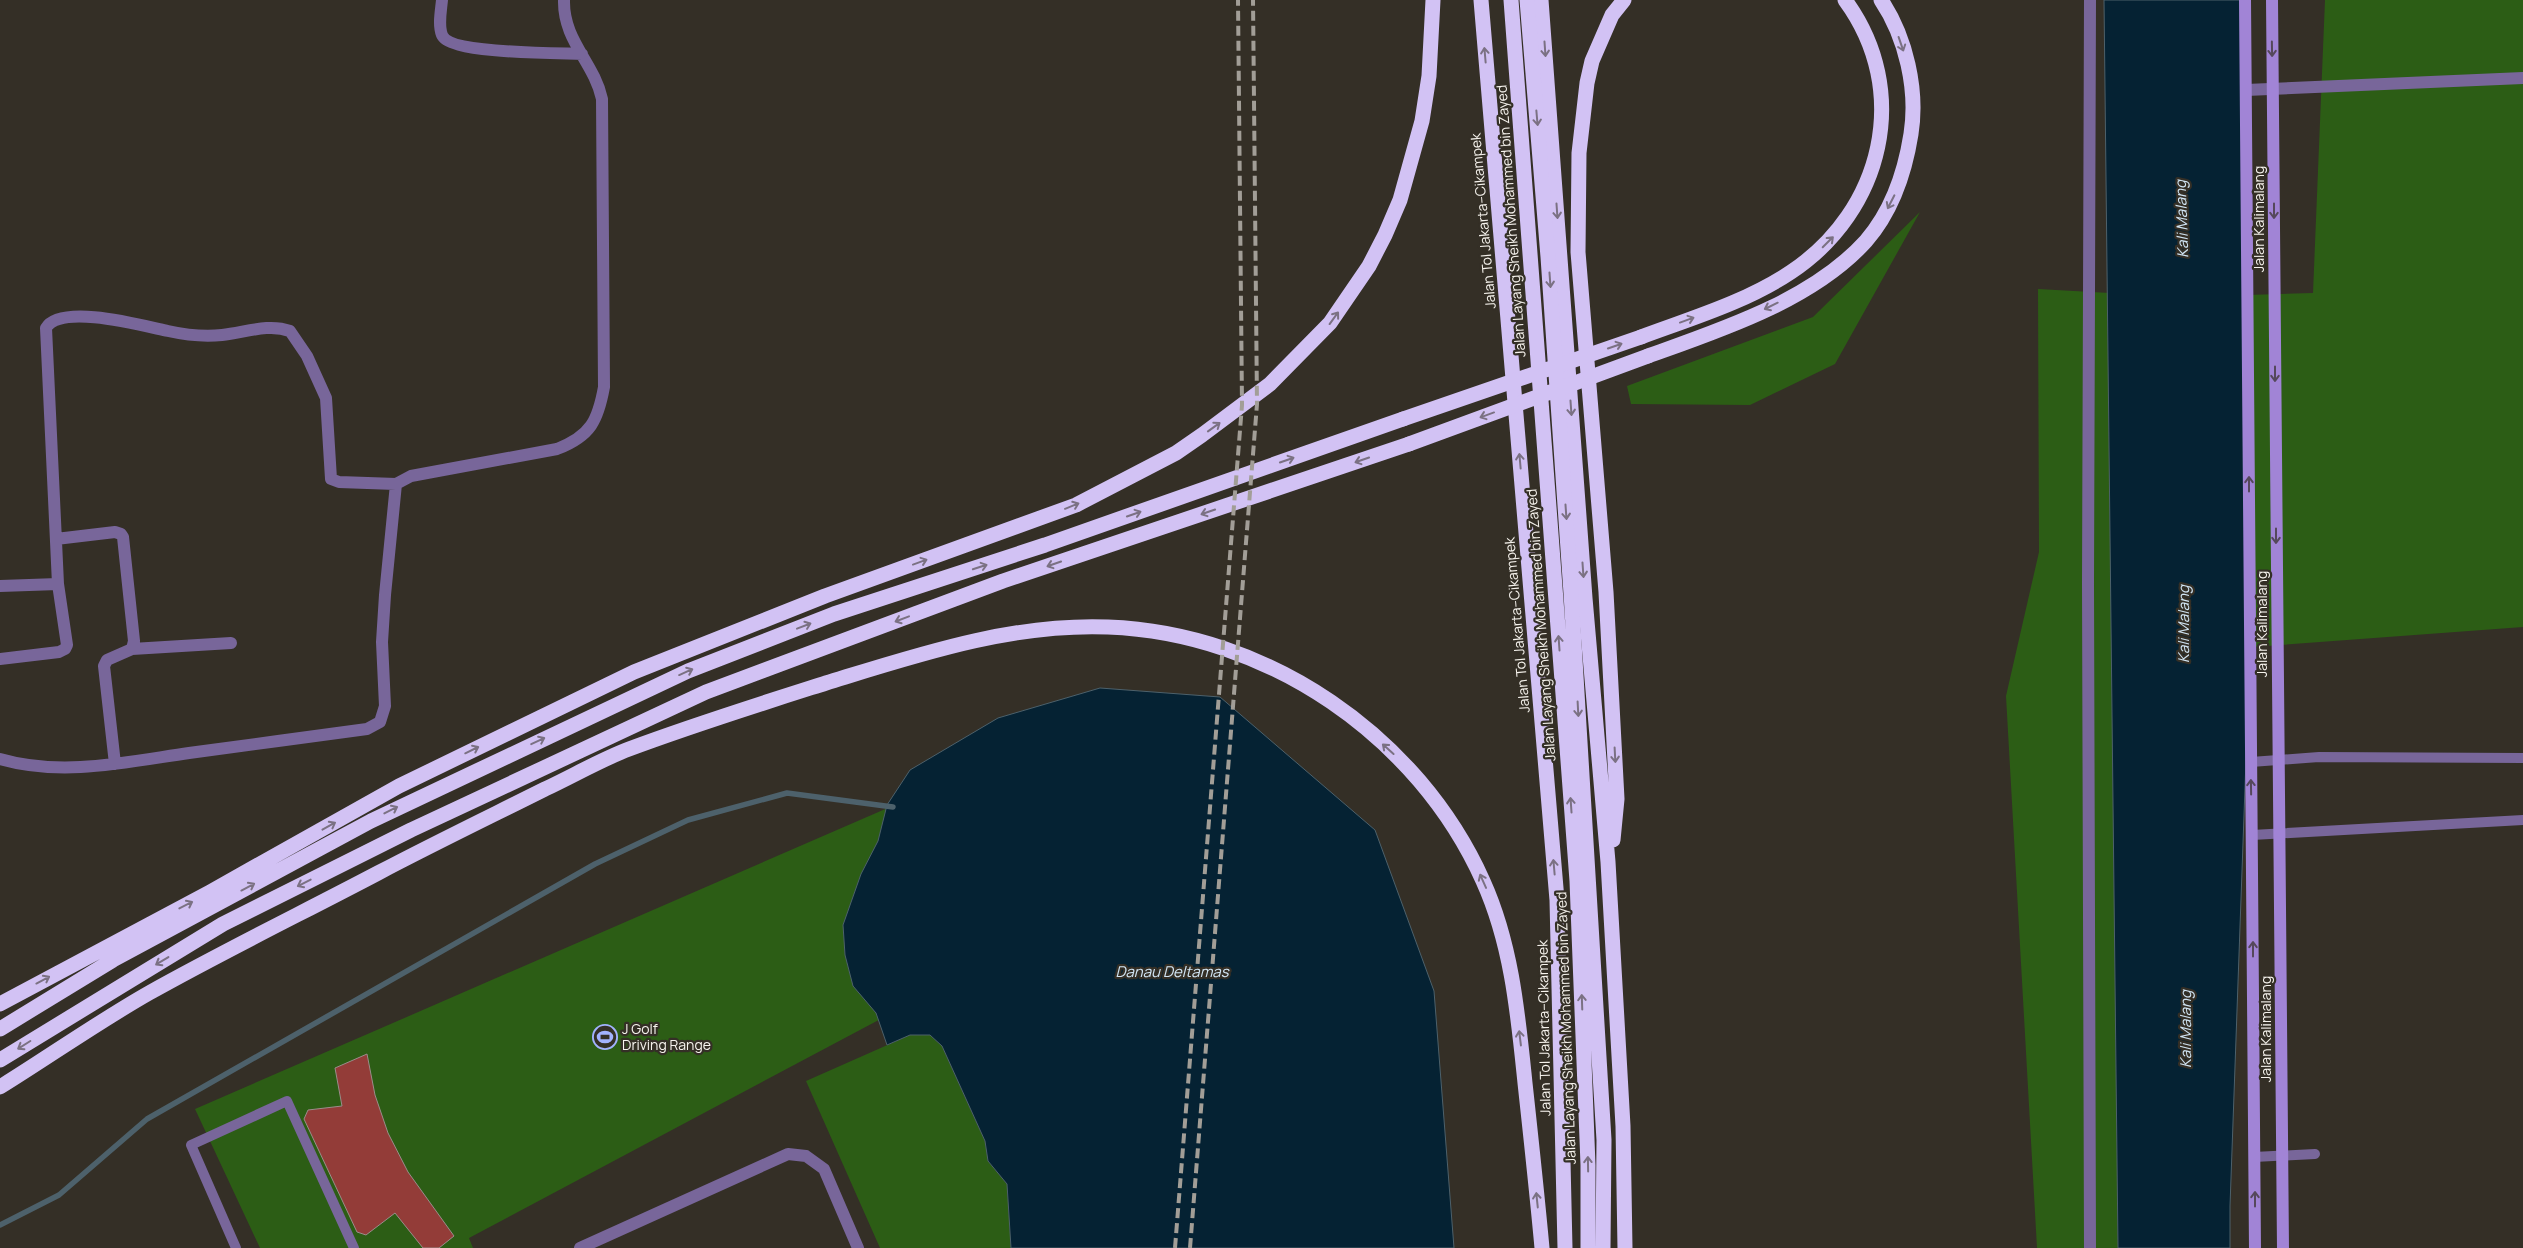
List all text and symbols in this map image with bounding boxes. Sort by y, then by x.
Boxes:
one-way arrow [1897,36,1907,52]
one-way arrow [1540,40,1550,56]
one-way arrow [2267,40,2277,56]
one-way arrow [1481,47,1490,63]
street label: Jalan Layang Sheikh Mohammed bin Zayed [1492,84,1530,358]
one-way arrow [1532,110,1542,126]
street label: Jalan Tol Jakarta–Cikampek [1465,131,1500,310]
street label: Jalan Kalimalang [2249,166,2268,272]
water label: Kali Malang [2170,179,2193,258]
one-way arrow [1886,194,1895,209]
one-way arrow [1552,202,1562,218]
one-way arrow [2269,202,2279,219]
one-way arrow [1822,236,1834,248]
one-way arrow [1545,272,1554,288]
one-way arrow [1764,302,1779,311]
one-way arrow [1329,311,1339,325]
one-way arrow [1679,315,1694,324]
one-way arrow [1606,341,1622,350]
one-way arrow [2270,365,2280,381]
one-way arrow [1567,399,1576,415]
one-way arrow [1480,411,1495,420]
one-way arrow [1207,422,1221,432]
one-way arrow [1515,453,1524,469]
one-way arrow [1279,455,1294,464]
one-way arrow [1355,456,1371,465]
one-way arrow [2244,477,2254,493]
street label: Jalan Layang Sheikh Mohammed bin Zayed [1522,488,1560,762]
one-way arrow [1064,501,1079,510]
one-way arrow [1561,504,1570,520]
one-way arrow [1201,507,1217,517]
one-way arrow [1126,509,1141,518]
one-way arrow [2271,528,2281,544]
street label: Jalan Tol Jakarta–Cikampek [1499,535,1534,714]
one-way arrow [911,557,927,566]
one-way arrow [1047,559,1063,569]
one-way arrow [972,561,988,571]
one-way arrow [1578,561,1587,577]
street label: Jalan Kalimalang [2252,571,2271,677]
water label: Kali Malang [2173,584,2194,663]
one-way arrow [894,615,910,624]
one-way arrow [796,621,811,630]
one-way arrow [1554,635,1564,651]
one-way arrow [678,667,693,677]
one-way arrow [1573,701,1583,717]
one-way arrow [530,736,545,745]
one-way arrow [1382,744,1395,755]
one-way arrow [465,745,480,755]
one-way arrow [1610,747,1619,763]
one-way arrow [2246,779,2256,796]
one-way arrow [1567,797,1576,813]
one-way arrow [384,805,399,815]
one-way arrow [321,821,336,831]
one-way arrow [1549,859,1558,875]
one-way arrow [1477,874,1487,889]
one-way arrow [297,878,312,888]
one-way arrow [240,882,255,891]
street label: Jalan Layang Sheikh Mohammed bin Zayed [1551,891,1580,1165]
one-way arrow [179,900,194,910]
street label: Jalan Tol Jakarta–Cikampek [1532,939,1555,1116]
one-way arrow [2248,942,2258,958]
one-way arrow [155,956,169,966]
water label: Danau Deltamas [1115,961,1230,982]
one-way arrow [35,975,50,985]
street label: Jalan Kalimalang [2256,976,2275,1082]
water label: Kali Malang [2175,989,2196,1068]
one-way arrow [1577,994,1586,1010]
place label: J Golf Driving Range [622,1019,711,1054]
sports icon: J Golf Driving Range [592,1024,618,1050]
one-way arrow [1515,1030,1525,1046]
one-way arrow [17,1041,31,1051]
one-way arrow [1583,1157,1593,1173]
one-way arrow [1532,1192,1542,1208]
one-way arrow [2250,1192,2260,1208]

